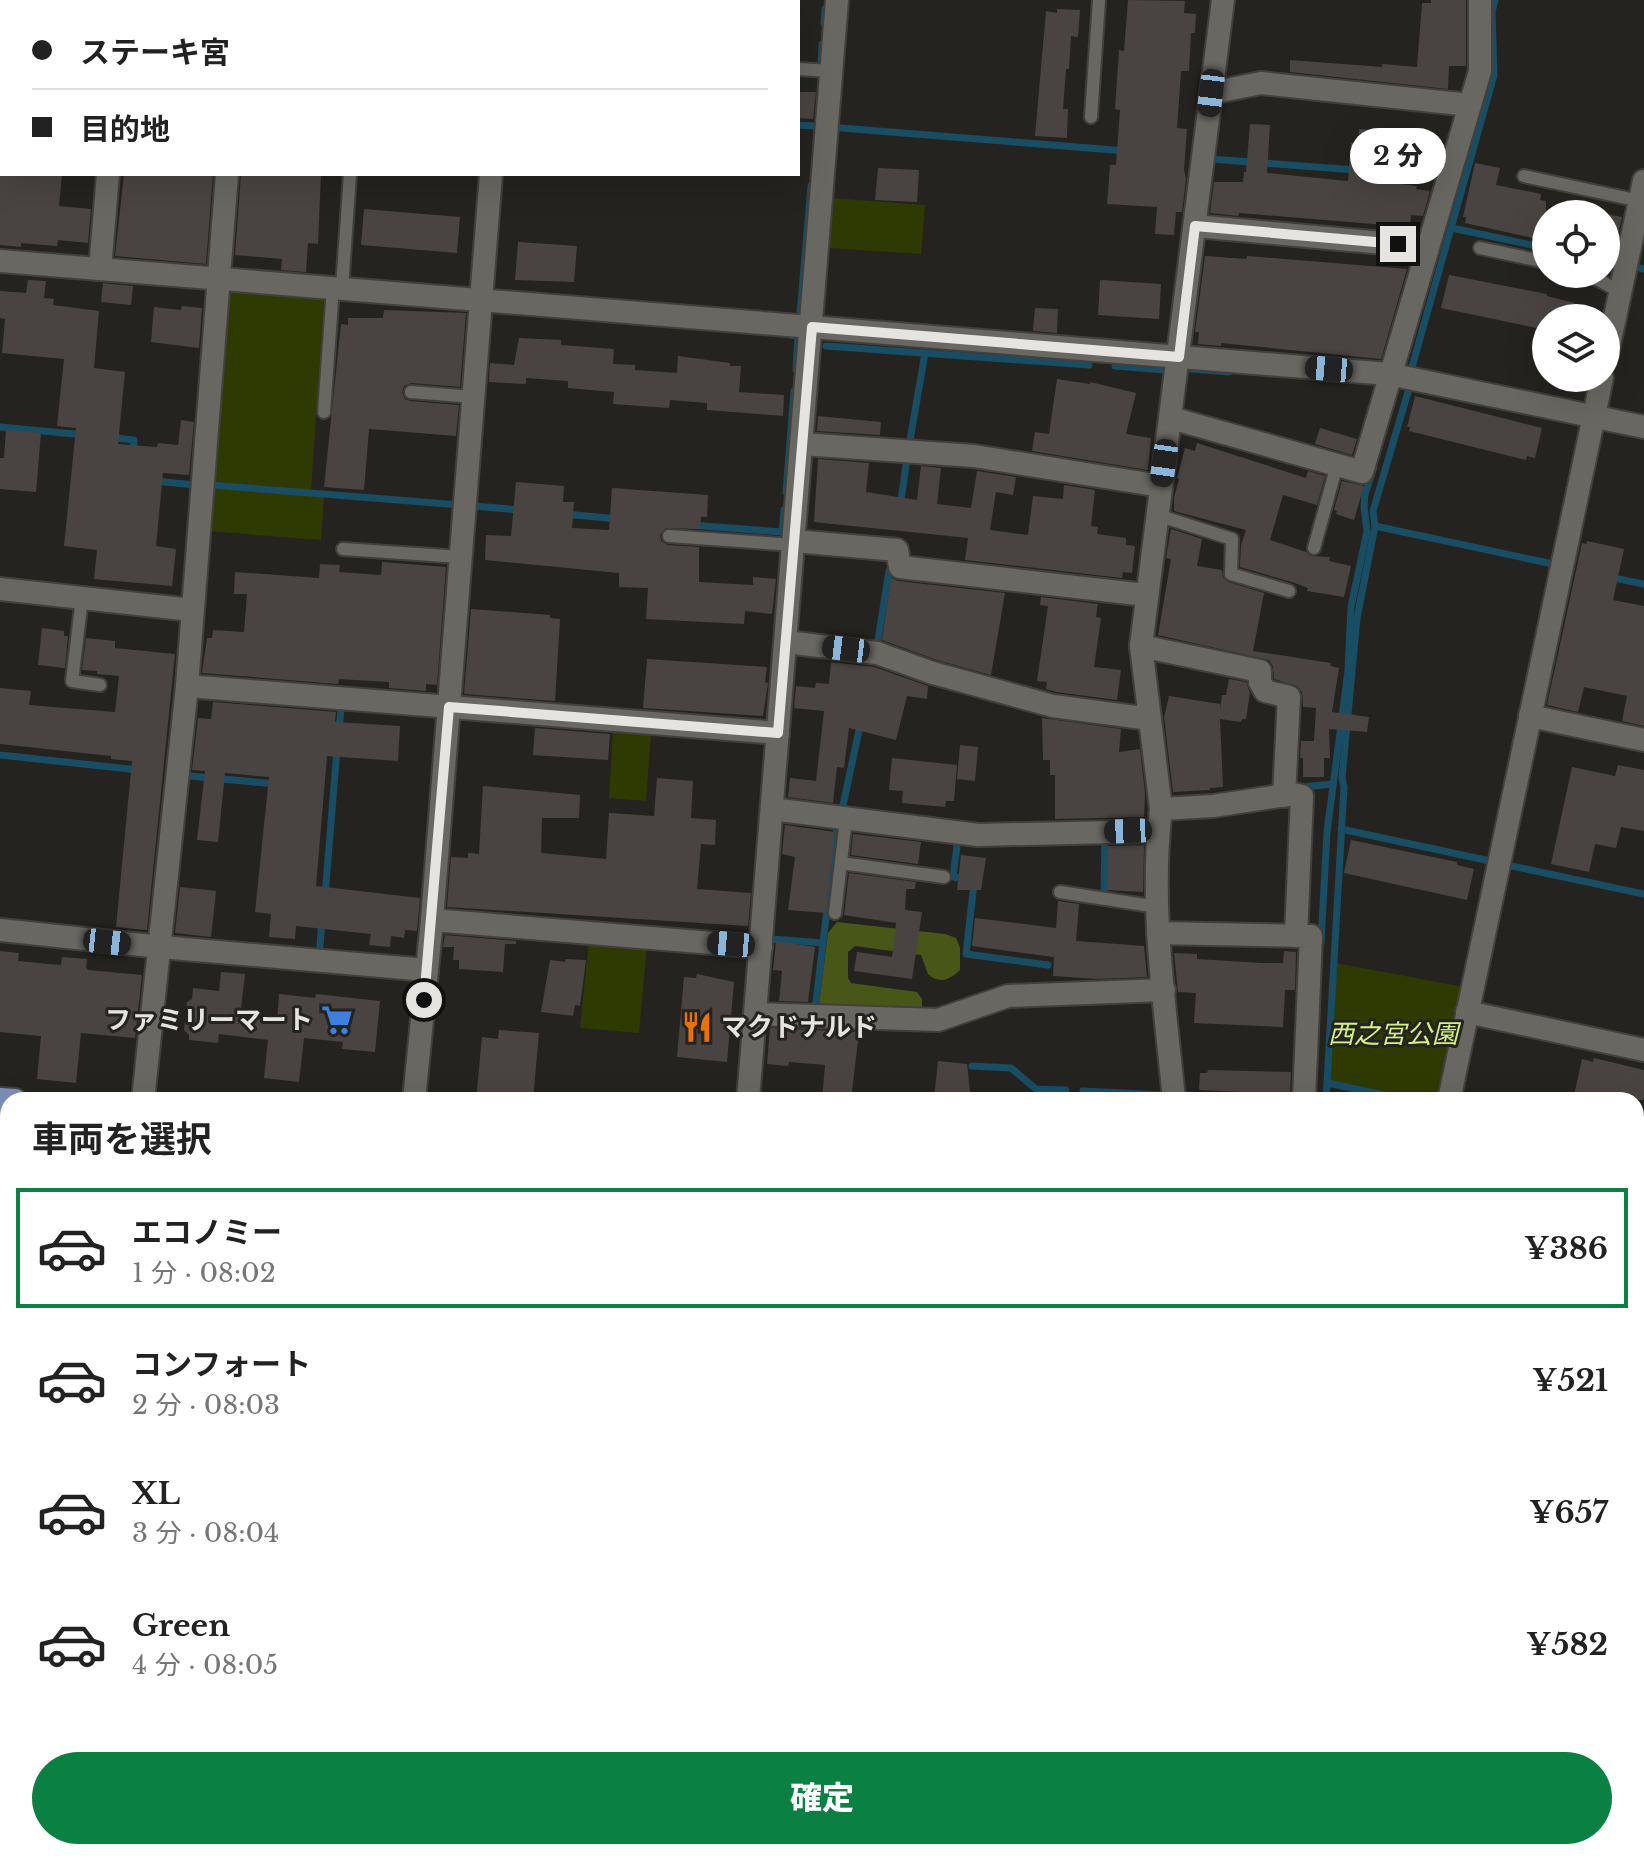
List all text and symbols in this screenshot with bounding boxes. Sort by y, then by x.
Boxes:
text: ステーキ宮 [80,34,230,71]
car [1196,68,1226,118]
text: 目的地 [80,111,170,148]
callout: 2 分 [1350,128,1446,184]
text: 2 分 [1373,140,1423,172]
map controls [1532,200,1620,392]
button: locate [1532,200,1620,288]
route end [1380,226,1416,262]
button: layers [1532,304,1620,392]
car [1304,355,1354,383]
car [1149,438,1179,488]
car [821,634,871,664]
car [1104,818,1152,844]
car [82,928,132,956]
car [706,930,756,958]
route start [406,982,442,1018]
supermarket icon: ファミリーマート [320,1003,354,1037]
place label: ファミリーマート [105,1004,313,1036]
restaurant icon: マクドナルド [680,1010,714,1044]
place label: マクドナルド [721,1011,877,1043]
park label: 西之宮公園 [1328,1018,1462,1050]
text: 車両を選択 [32,1117,212,1162]
icon: car [36,1212,108,1284]
text: エコノミー [132,1214,282,1251]
text: ¥386 [1524,1230,1608,1267]
text: 1 分 · 08:02 [132,1257,276,1289]
icon: car [36,1344,108,1416]
text: コンフォート [132,1346,311,1383]
text: ¥521 [1532,1362,1608,1399]
text: 2 分 · 08:03 [132,1389,280,1421]
text: XL [132,1475,180,1512]
icon: car [36,1476,108,1548]
text: ¥657 [1529,1494,1608,1531]
text: 3 分 · 08:04 [132,1517,279,1549]
text: Green [132,1607,230,1644]
icon: car [36,1608,108,1680]
text: ¥582 [1526,1626,1608,1663]
text: 4 分 · 08:05 [132,1649,278,1681]
button: 確定 [32,1752,1612,1844]

